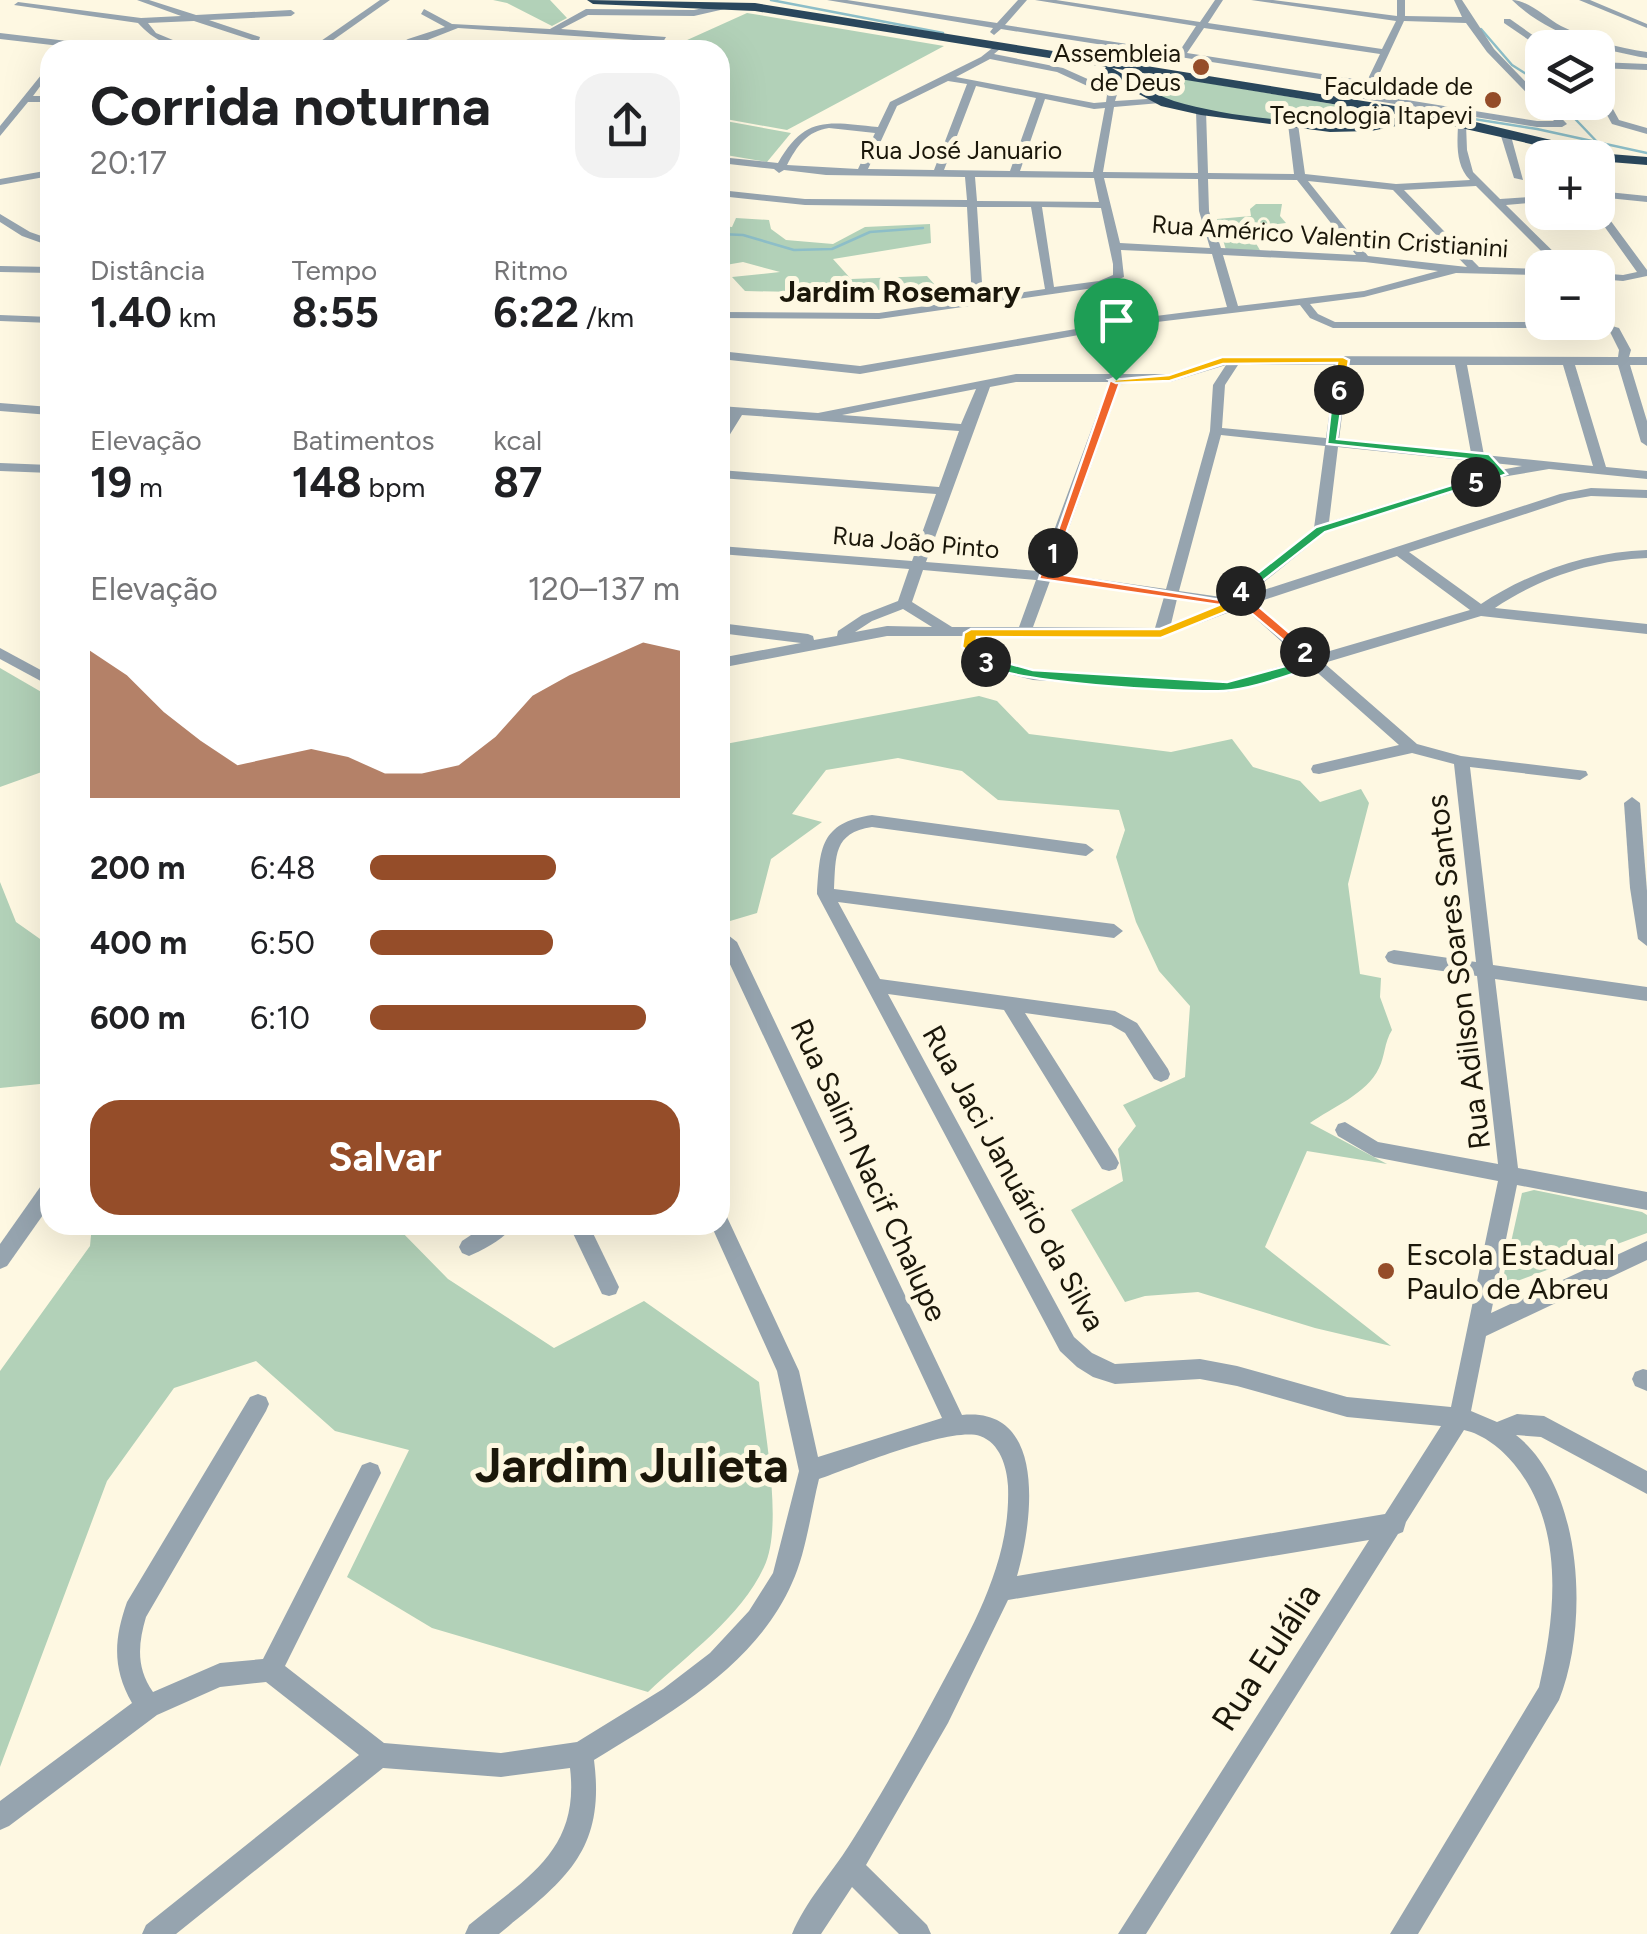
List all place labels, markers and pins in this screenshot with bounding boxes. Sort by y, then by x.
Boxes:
place label: Assembleia de Deus [1054,38,1181,97]
marker: Assembleia de Deus [1190,56,1212,78]
place label: Faculdade de Tecnologia Itapevi [1270,71,1473,130]
marker: Faculdade de Tecnologia Itapevi [1482,89,1504,111]
pin [1074,278,1159,381]
pin: 6 [1314,365,1364,415]
pin: 5 [1451,457,1501,507]
pin: 1 [1028,528,1078,578]
pin: 4 [1216,566,1266,616]
pin: 2 [1280,627,1330,677]
pin: 3 [961,637,1011,687]
place label: Escola Estadual Paulo de Abreu [1406,1236,1615,1307]
marker: Escola Estadual Paulo de Abreu [1375,1260,1397,1282]

